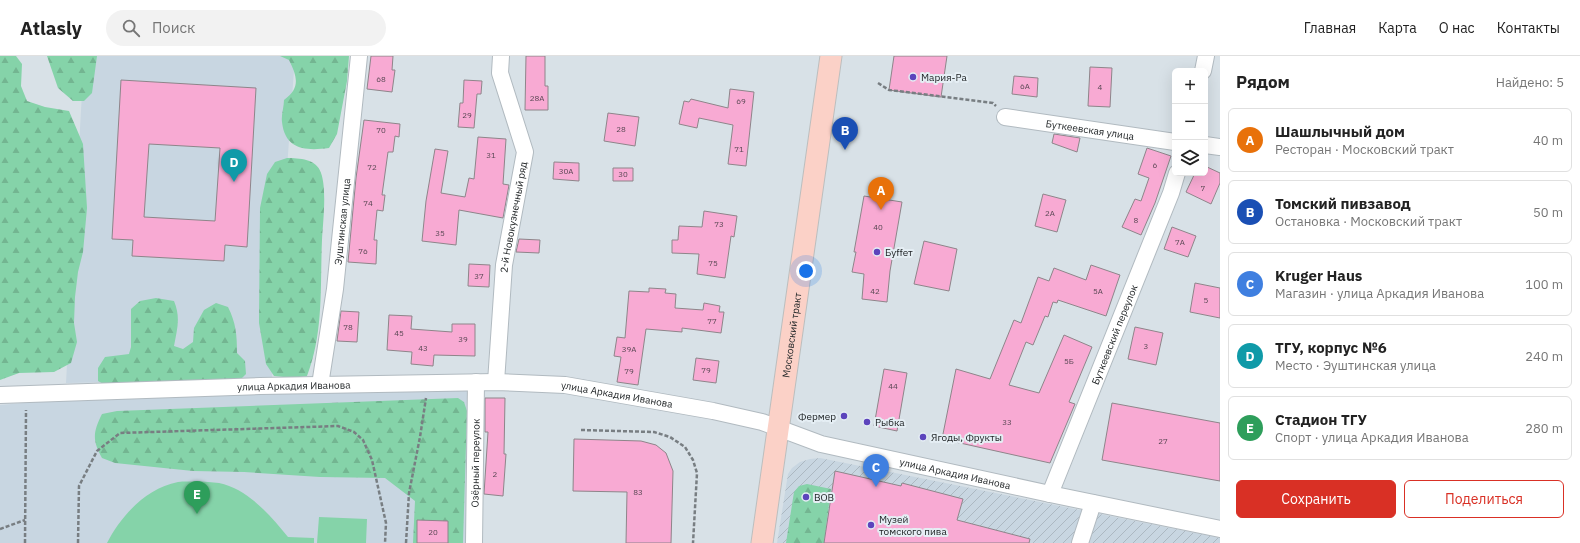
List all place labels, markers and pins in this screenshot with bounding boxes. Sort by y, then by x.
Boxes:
place label: Мария-Ра [921,71,967,84]
marker: Мария-Ра [908,72,918,82]
pin: B [832,117,858,150]
pin: D [221,149,247,182]
pin: A [868,177,894,210]
place label: Буffет [885,246,913,259]
marker: Буffет [872,247,882,257]
place label: Фермер [798,410,836,423]
marker: Фермер [839,411,849,421]
place label: Рыбка [875,416,905,429]
marker: Рыбка [862,417,872,427]
place label: Ягоды, Фрукты [931,431,1002,444]
marker: Ягоды, Фрукты [918,432,928,442]
pin: C [863,454,889,487]
pin: E [184,481,210,514]
place label: ВОВ [814,491,834,504]
marker: ВОВ [801,492,811,502]
place label: Музей томского пива [879,513,947,538]
marker: Музей томского пива [866,520,876,530]

